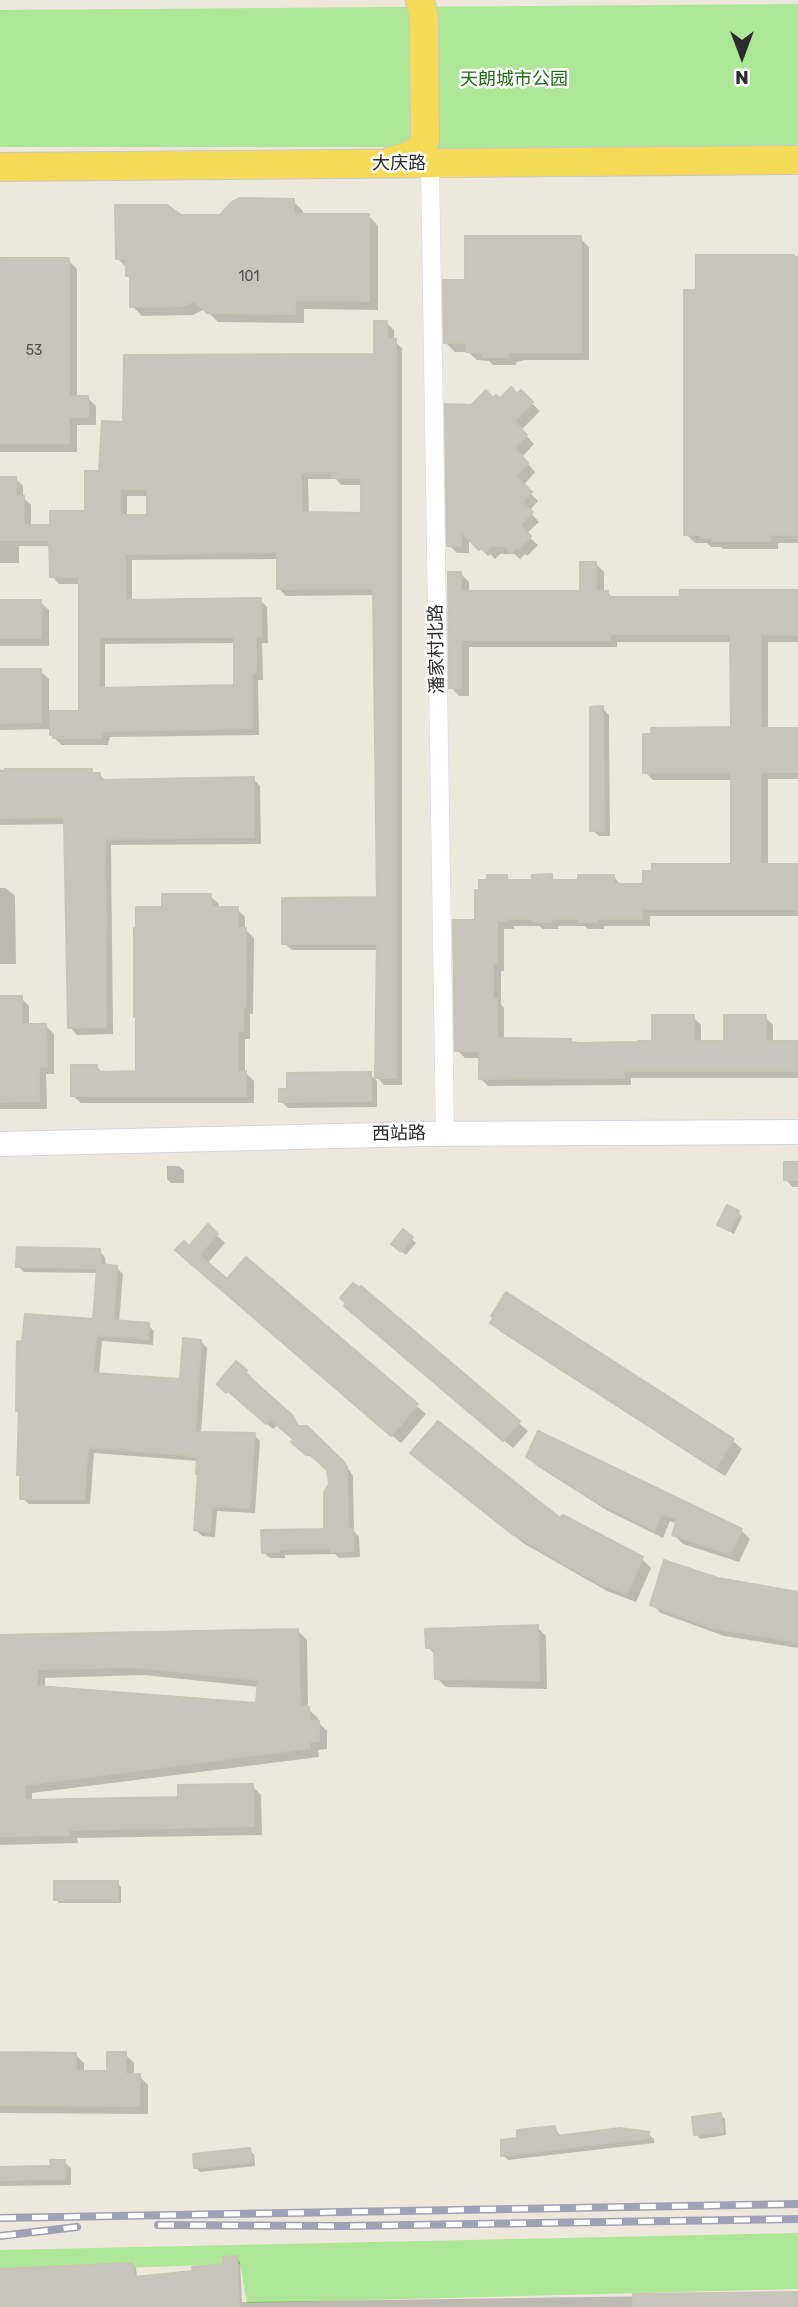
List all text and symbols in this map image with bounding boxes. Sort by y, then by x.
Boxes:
north arrow [707,21,777,91]
text: N [735,66,749,89]
park label: 天朗城市公园 [460,69,568,91]
street label: 大庆路 [372,153,426,175]
house number: 101 [239,269,259,285]
house number: 53 [26,343,42,359]
street label: 潘家村北路 [425,604,449,694]
street label: 西站路 [372,1123,426,1145]

